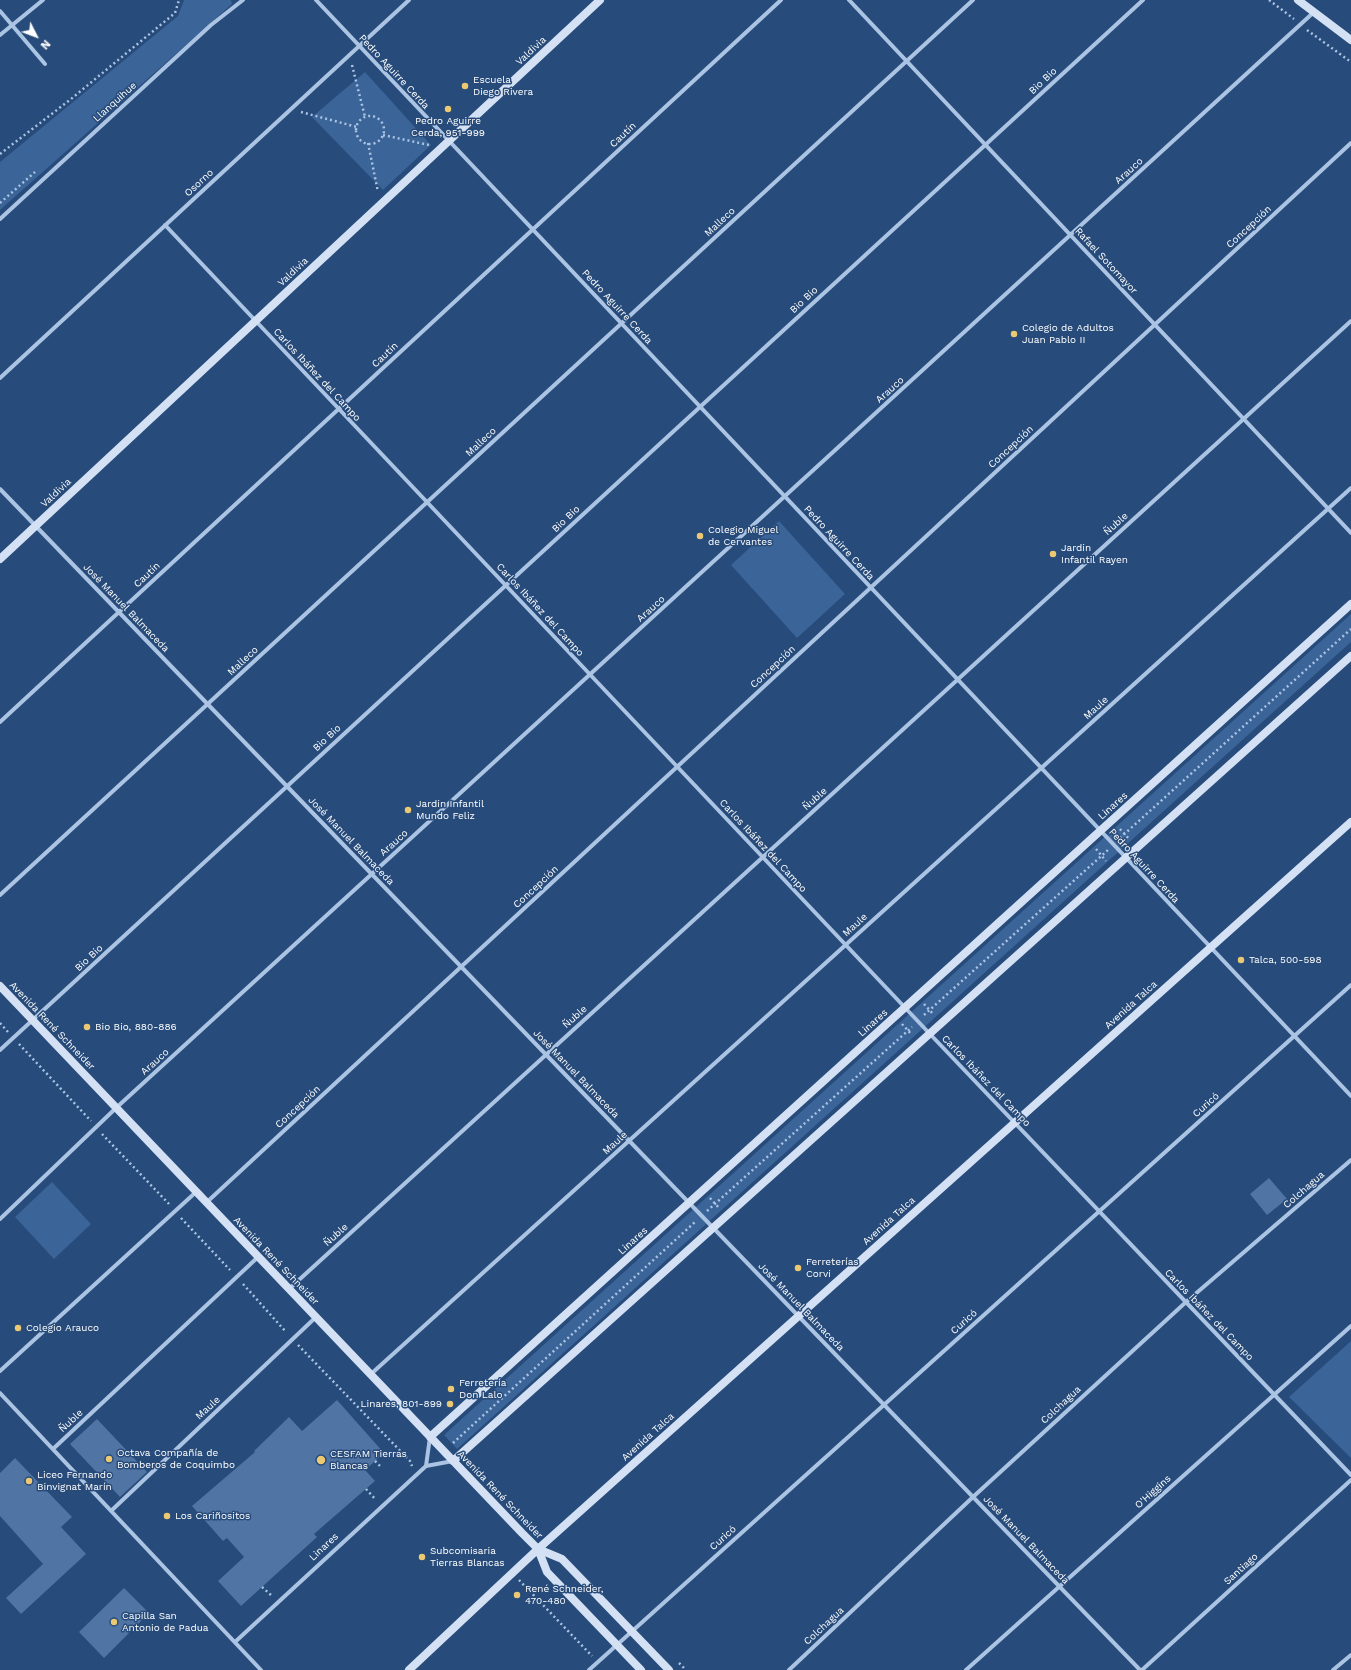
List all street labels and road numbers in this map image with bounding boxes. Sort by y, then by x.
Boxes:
street label: Pedro Aguirre Cerda [356,32,432,112]
street label: Valdivia [513,34,549,68]
street label: Bio Bio [1027,65,1059,97]
street label: Llanquihue [91,79,139,125]
street label: Cautín [607,120,639,150]
street label: Arauco [1112,155,1146,187]
street label: Osorno [182,167,216,199]
street label: Concepción [1224,203,1274,251]
street label: Malleco [702,205,738,239]
street label: Rafael Sotomayor [1072,225,1140,297]
street label: Valdivia [275,255,311,289]
street label: Pedro Aguirre Cerda [579,267,655,347]
street label: Bio Bio [788,284,820,316]
street label: Carlos Ibáñez del Campo [271,326,363,424]
street label: Cautín [369,340,401,370]
street label: Arauco [873,374,907,406]
street label: Concepción [986,423,1036,471]
street label: Malleco [463,425,499,459]
street label: Valdivia [38,476,74,510]
street label: Bio Bio [550,503,582,535]
street label: Pedro Aguirre Cerda [801,503,877,583]
street label: Ñuble [1101,510,1131,538]
street label: Cautín [131,560,163,590]
street label: José Manuel Balmaceda [81,561,171,655]
street label: Carlos Ibáñez del Campo [494,561,586,659]
street label: Arauco [634,593,668,625]
street label: Concepción [748,643,798,691]
street label: Malleco [225,644,261,678]
street label: Maule [1081,694,1111,722]
street label: Bio Bio [311,722,343,754]
street label: Ñuble [800,785,830,813]
street label: Linares [1096,790,1130,822]
street label: José Manuel Balmaceda [306,794,396,888]
street label: Carlos Ibáñez del Campo [717,797,809,895]
street label: Pedro Aguirre Cerda [1106,826,1182,906]
street label: Arauco [377,827,411,859]
street label: Concepción [511,863,561,911]
street label: Maule [840,911,870,939]
street label: Bio Bio [73,942,105,974]
street label: Avenida Talca [1102,978,1160,1032]
street label: Avenida René Schneider [7,979,97,1073]
street label: Ñuble [560,1003,590,1031]
street label: Linares [856,1007,890,1039]
street label: José Manuel Balmaceda [531,1027,621,1121]
street label: Carlos Ibáñez del Campo [939,1033,1033,1129]
street label: Arauco [138,1046,172,1078]
street label: Concepción [273,1083,323,1131]
street label: Curicó [1190,1090,1222,1120]
street label: Maule [600,1129,630,1157]
street label: Colchagua [1281,1169,1327,1211]
street label: Avenida Talca [860,1194,918,1248]
street label: Avenida René Schneider [231,1214,321,1308]
street label: Ñuble [321,1221,351,1249]
street label: Linares [616,1225,650,1257]
street label: José Manuel Balmaceda [756,1260,846,1354]
street label: Carlos Ibáñez del Campo [1162,1267,1256,1363]
street label: Curicó [948,1307,980,1337]
street label: Colchagua [1038,1383,1084,1427]
street label: Maule [193,1394,223,1422]
street label: Ñuble [56,1407,86,1435]
street label: Avenida Talca [619,1410,677,1464]
street label: Avenida René Schneider [455,1448,545,1542]
street label: O'Higgins [1132,1473,1174,1511]
street label: José Manuel Balmaceda [981,1493,1071,1587]
street label: Curicó [707,1523,739,1553]
street label: Linares [307,1531,341,1563]
street label: Santiago [1221,1551,1261,1587]
street label: Colchagua [801,1604,847,1648]

